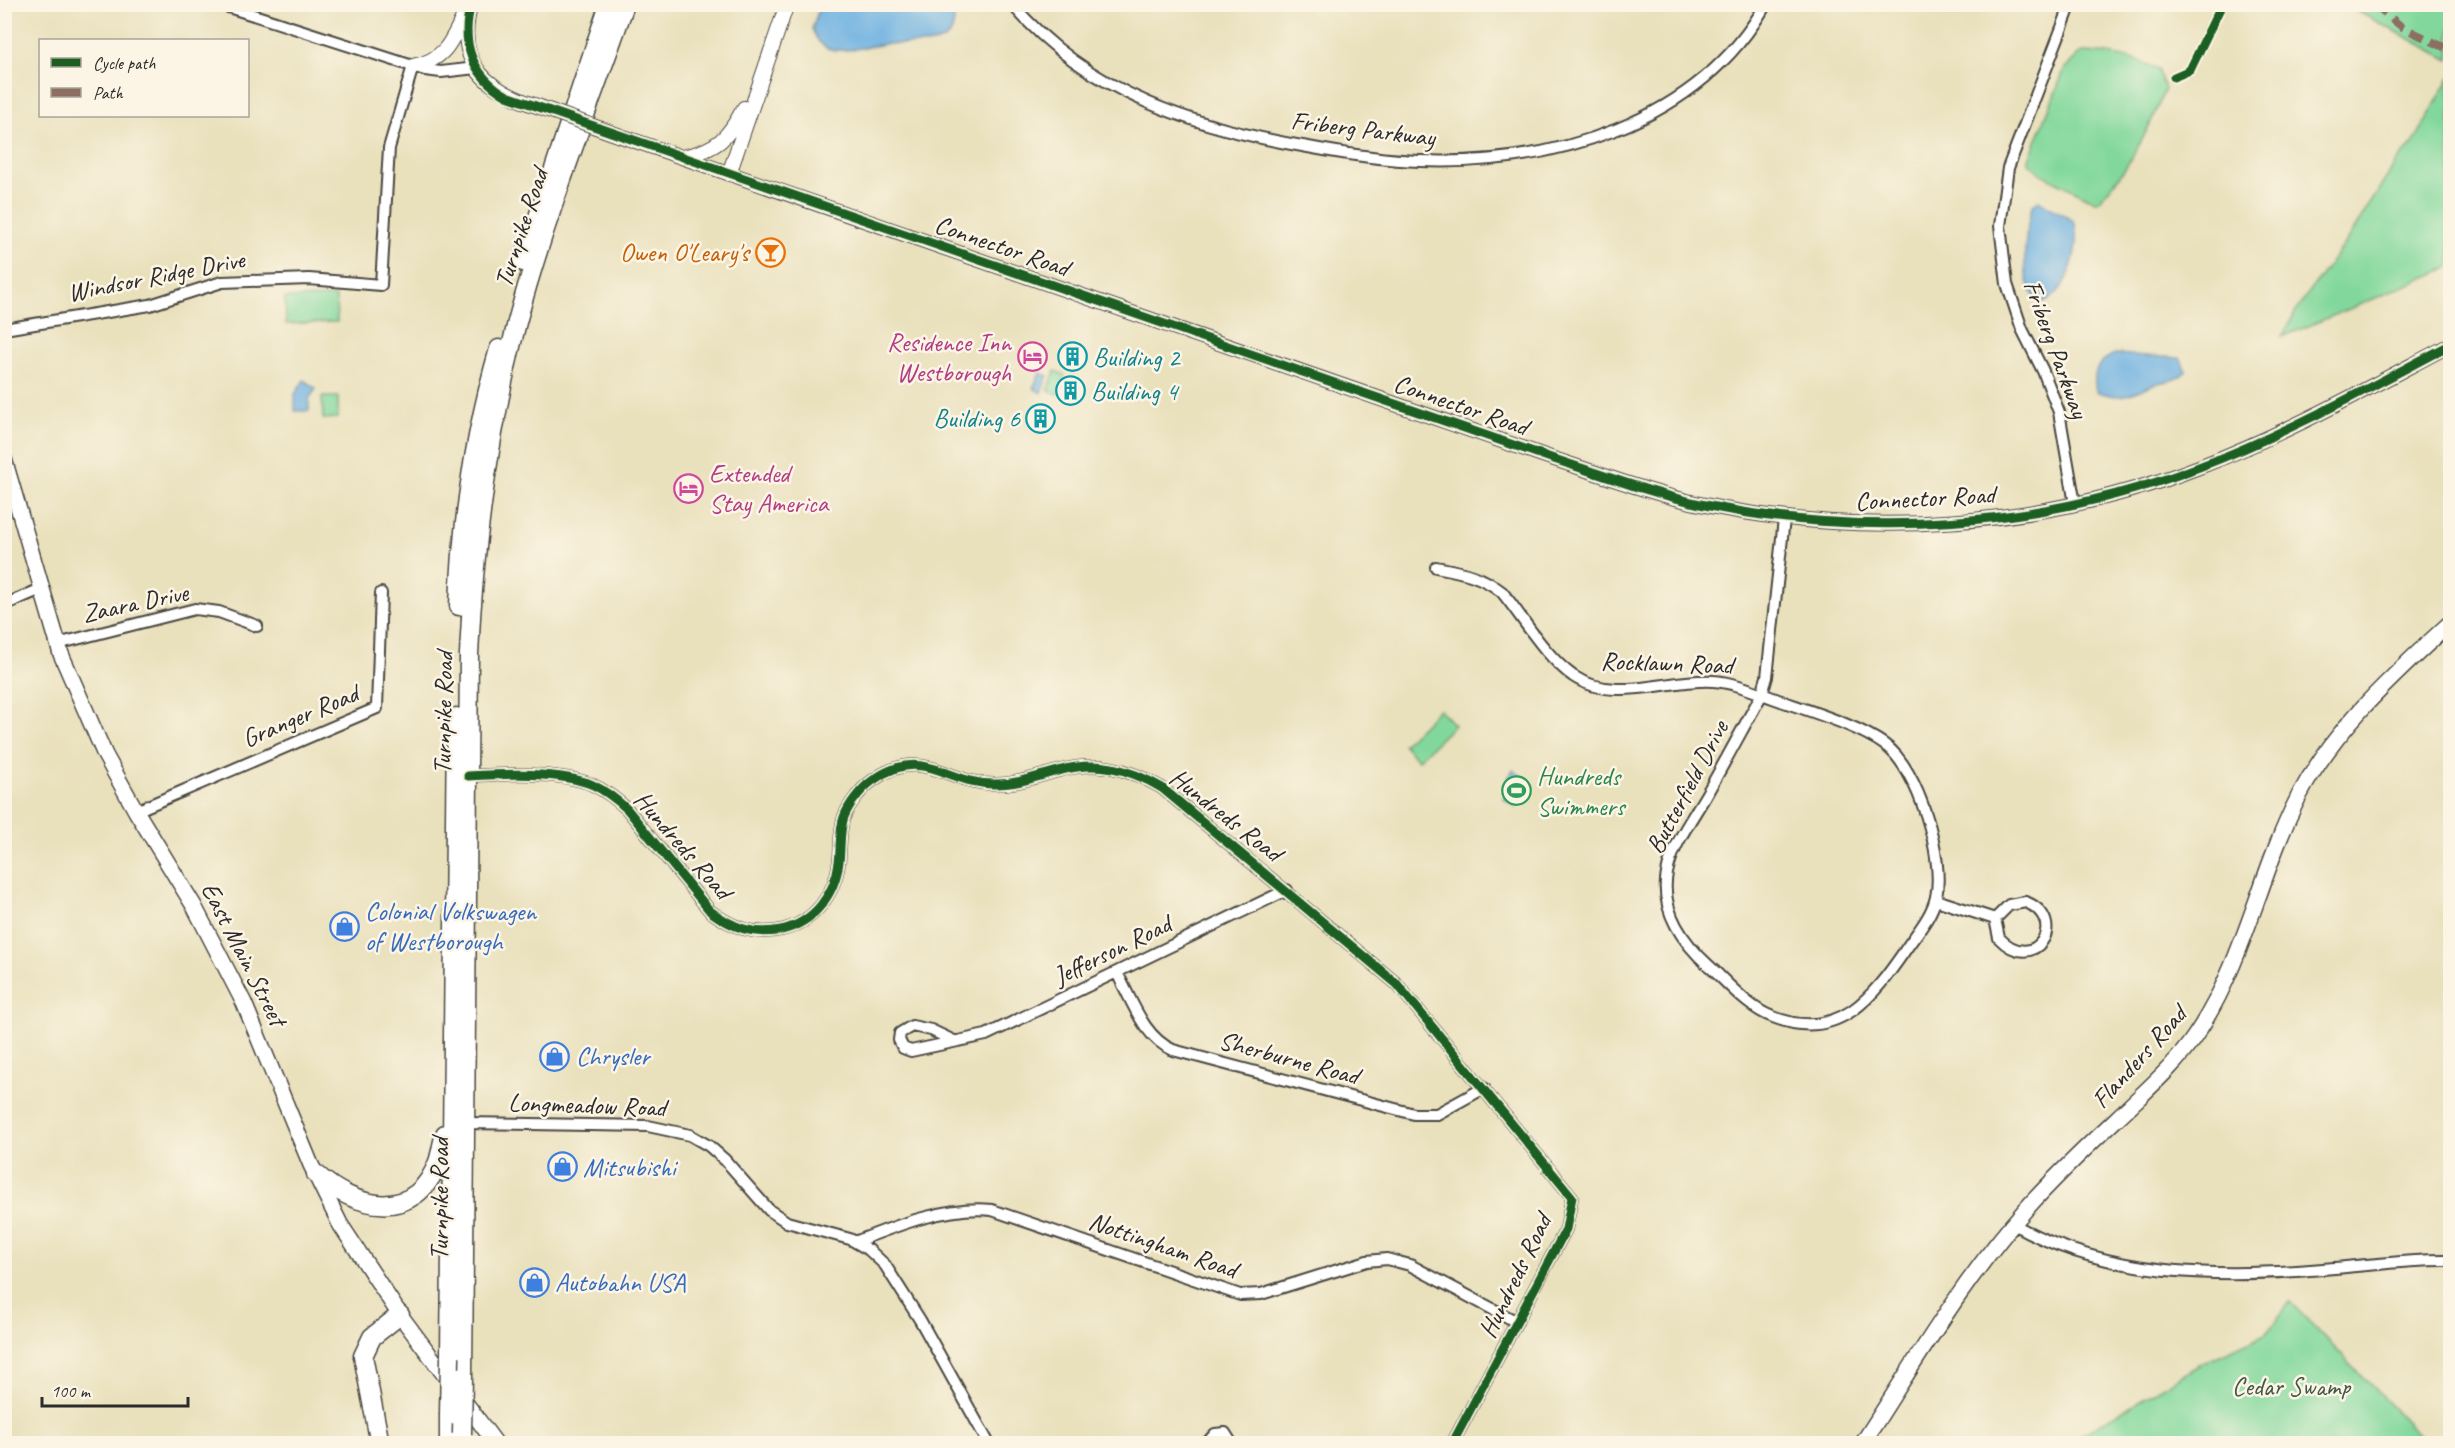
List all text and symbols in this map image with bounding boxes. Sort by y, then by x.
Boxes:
legend [39,39,249,117]
text: Cycle path [93,52,156,74]
text: Path [93,82,123,104]
street label: Friberg Parkway [1289,104,1439,154]
street label: Turnpike Road [486,161,557,291]
street label: Connector Road [930,208,1077,286]
place label: Owen O'Leary's [620,236,751,269]
bar icon: Owen O'Leary's [754,236,786,268]
street label: Windsor Ridge Drive [65,242,249,309]
street label: Friberg Parkway [2016,275,2097,425]
place label: Residence Inn Westborough [887,326,1012,389]
hotel icon: Residence Inn Westborough [1016,341,1048,373]
building icon: Building 2 [1056,341,1088,373]
place label: Building 2 [1093,341,1182,374]
street label: Connector Road [1389,367,1536,445]
building icon: Building 4 [1054,375,1086,407]
place label: Building 4 [1091,375,1180,408]
place label: Building 6 [934,402,1021,435]
building icon: Building 6 [1025,402,1057,434]
place label: Extended Stay America [709,457,830,520]
hotel icon: Extended Stay America [672,472,704,504]
street label: Connector Road [1854,478,2000,518]
street label: Zaara Drive [79,575,192,630]
street label: Rocklawn Road [1600,644,1737,682]
street label: Turnpike Road [425,648,461,775]
street label: Granger Road [237,675,366,755]
street label: Butterfield Drive [1638,713,1737,859]
place label: Hundreds Swimmers [1537,760,1627,823]
street label: Hundreds Road [1163,761,1292,872]
sports icon: Hundreds Swimmers [1500,775,1532,807]
street label: Hundreds Road [627,784,742,909]
street label: East Main Street [194,877,296,1034]
place label: Colonial Volkswagen of Westborough [365,895,537,958]
street label: Jefferson Road [1046,906,1179,993]
shop icon: Colonial Volkswagen of Westborough [328,910,360,942]
street label: Flanders Road [2084,996,2196,1115]
street label: Sherburne Road [1216,1024,1366,1093]
shop icon: Chrysler [539,1040,571,1072]
place label: Chrysler [576,1040,652,1073]
street label: Longmeadow Road [508,1086,670,1124]
street label: Turnpike Road [423,1134,456,1260]
shop icon: Mitsubishi [546,1151,578,1183]
place label: Mitsubishi [583,1151,679,1184]
street label: Nottingham Road [1085,1204,1245,1287]
street label: Hundreds Road [1471,1205,1561,1343]
shop icon: Autobahn USA [518,1266,550,1298]
place label: Autobahn USA [555,1266,686,1299]
scale bar [42,1370,188,1408]
park label: Cedar Swamp [2232,1370,2352,1403]
text: 100 m [51,1380,92,1402]

